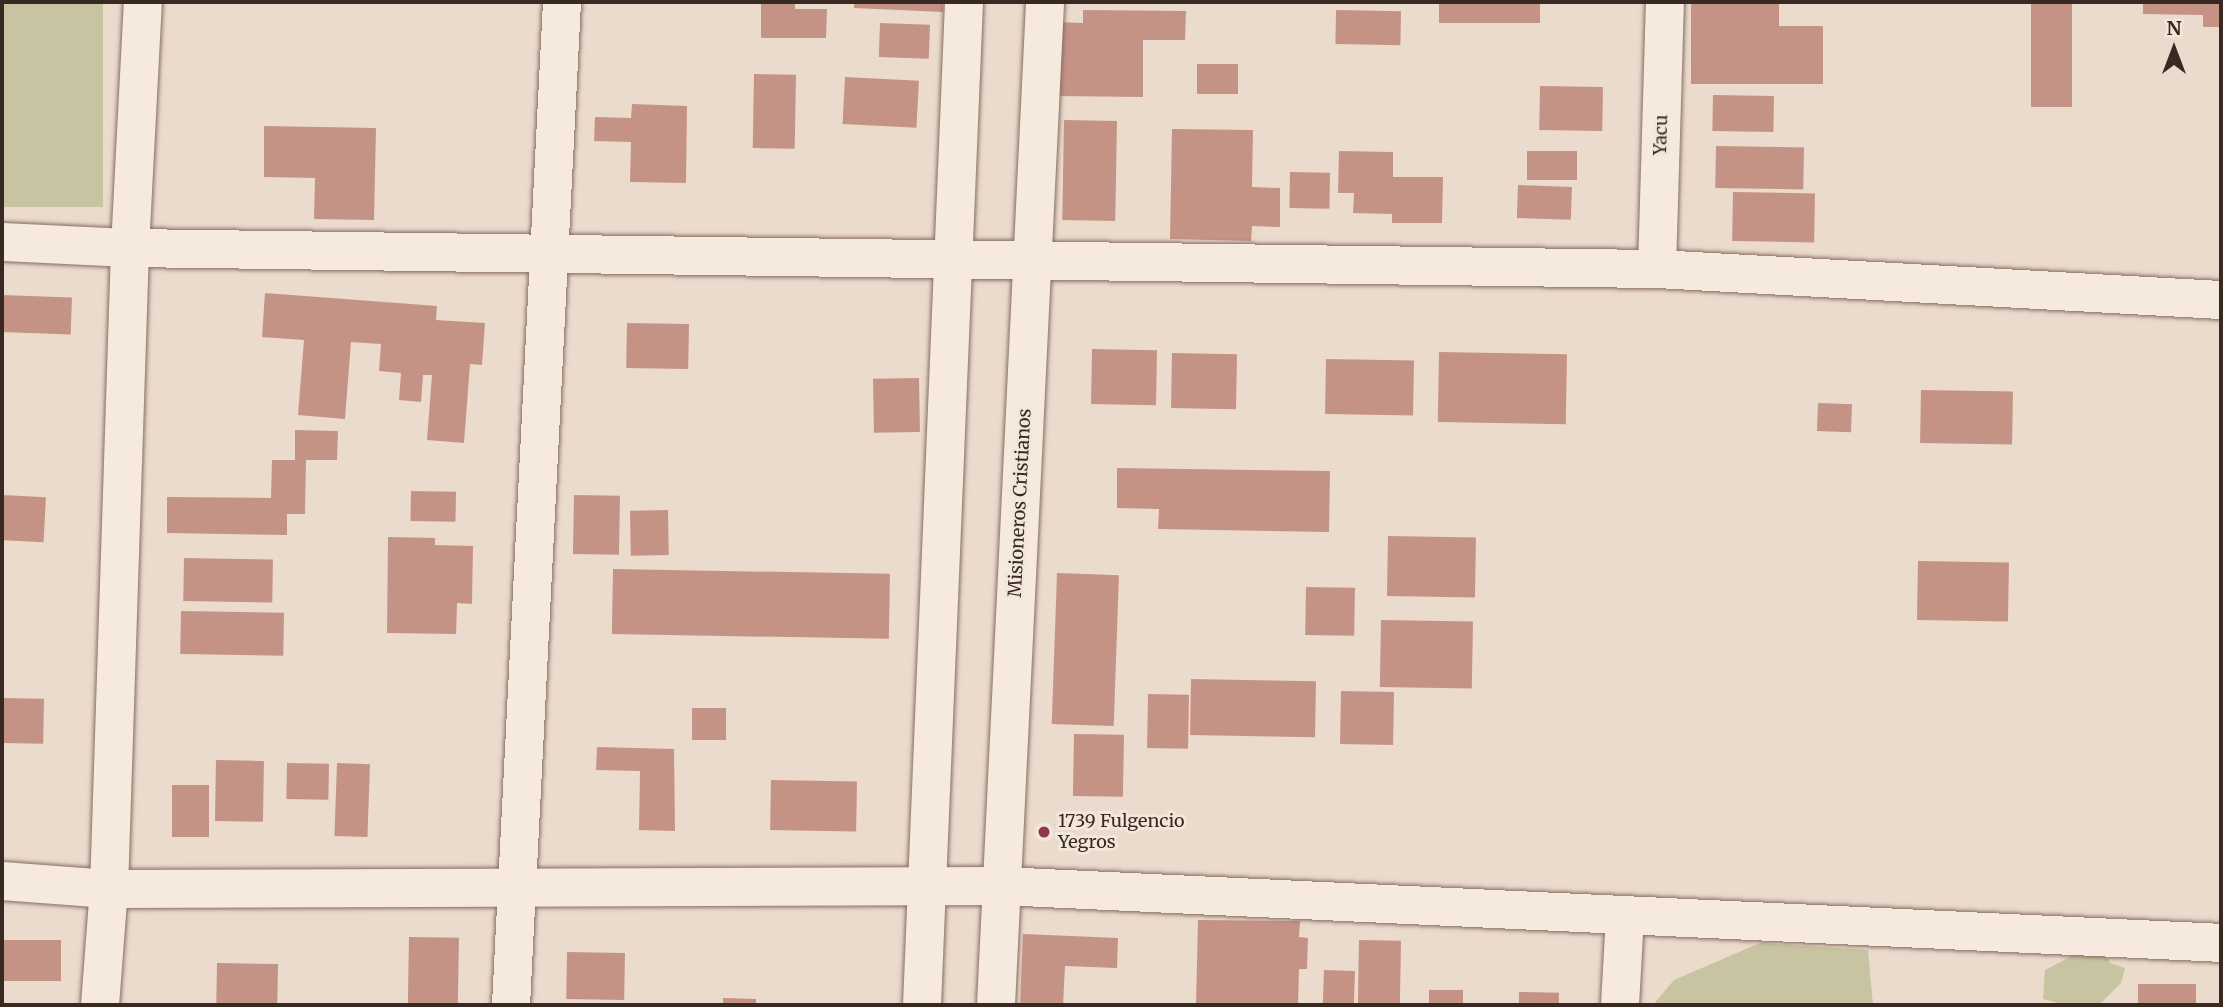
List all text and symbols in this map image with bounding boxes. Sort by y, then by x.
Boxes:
north arrow [2139,14,2209,84]
text: N [2166,16,2182,40]
street label: Yacu [1649,114,1673,156]
street label: Misioneros Cristianos [1004,408,1036,598]
place label: 1739 Fulgencio Yegros [1058,811,1185,854]
marker: 1739 Fulgencio Yegros [1036,824,1052,840]

